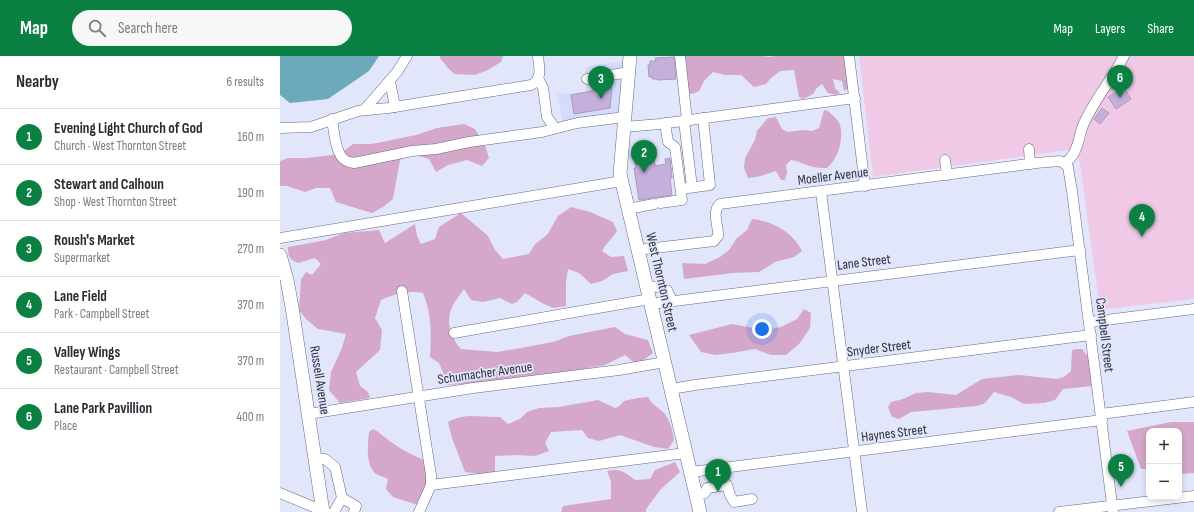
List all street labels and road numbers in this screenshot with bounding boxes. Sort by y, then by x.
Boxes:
street label: Moeller Avenue [797,163,869,189]
street label: West Thornton Street [642,231,682,333]
street label: Lane Street [836,250,892,274]
street label: Campbell Street [1092,297,1118,373]
street label: Snyder Street [846,336,912,360]
street label: Russell Avenue [306,344,334,416]
street label: Schumacher Avenue [437,358,533,388]
street label: Haynes Street [860,421,928,445]

